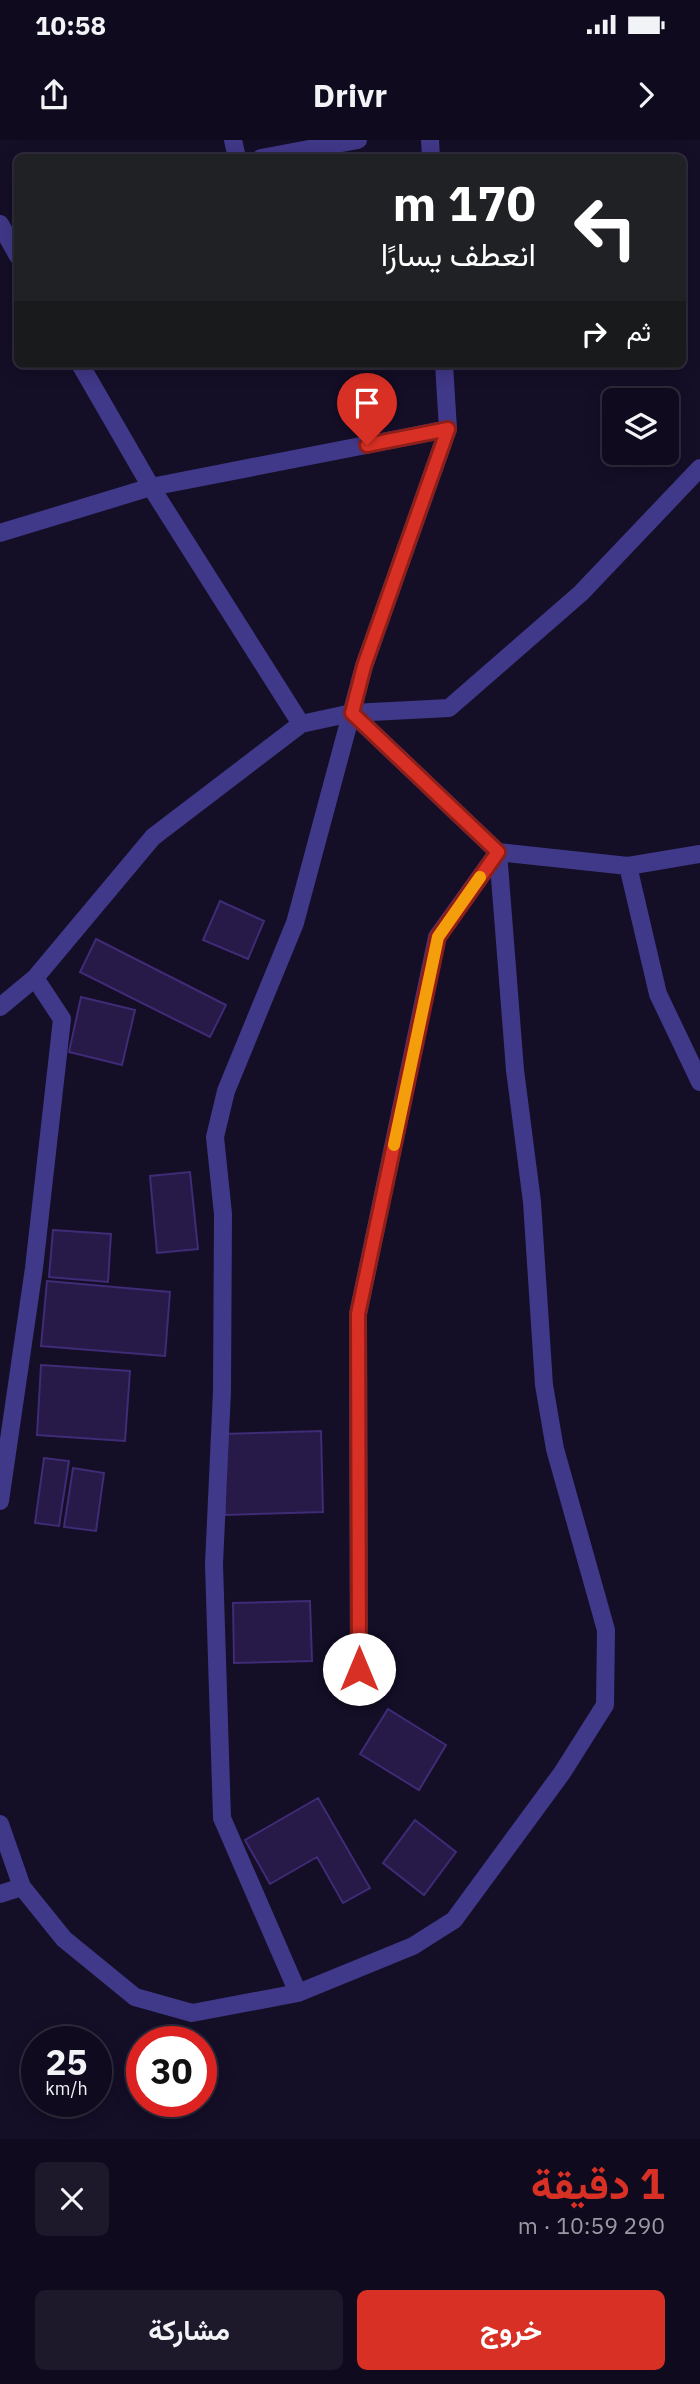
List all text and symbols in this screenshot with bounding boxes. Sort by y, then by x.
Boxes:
text: 10:58 [35,8,106,42]
text: Drivr [313,74,387,116]
icon: share [35,76,73,114]
icon: forward [627,76,665,114]
text: 170 m [392,171,536,234]
icon: left [560,182,651,273]
text: انعطف يسارًا [381,233,536,275]
text: ثم [627,314,651,348]
icon: right [575,315,613,353]
pin [337,373,397,445]
icon: arrive [348,384,386,422]
map controls [602,388,679,465]
button: layers [602,388,679,465]
position arrow [322,1632,396,1706]
speed limit sign: 30 [126,2026,217,2117]
text: 25 [45,2039,88,2085]
text: km/h [45,2077,88,2100]
text: 1 دقيقة [531,2156,665,2211]
button: close [35,2162,109,2236]
text: 290 m · 10:59 [518,2210,665,2240]
button: مشاركة [35,2290,343,2370]
button: خروج [357,2290,665,2370]

